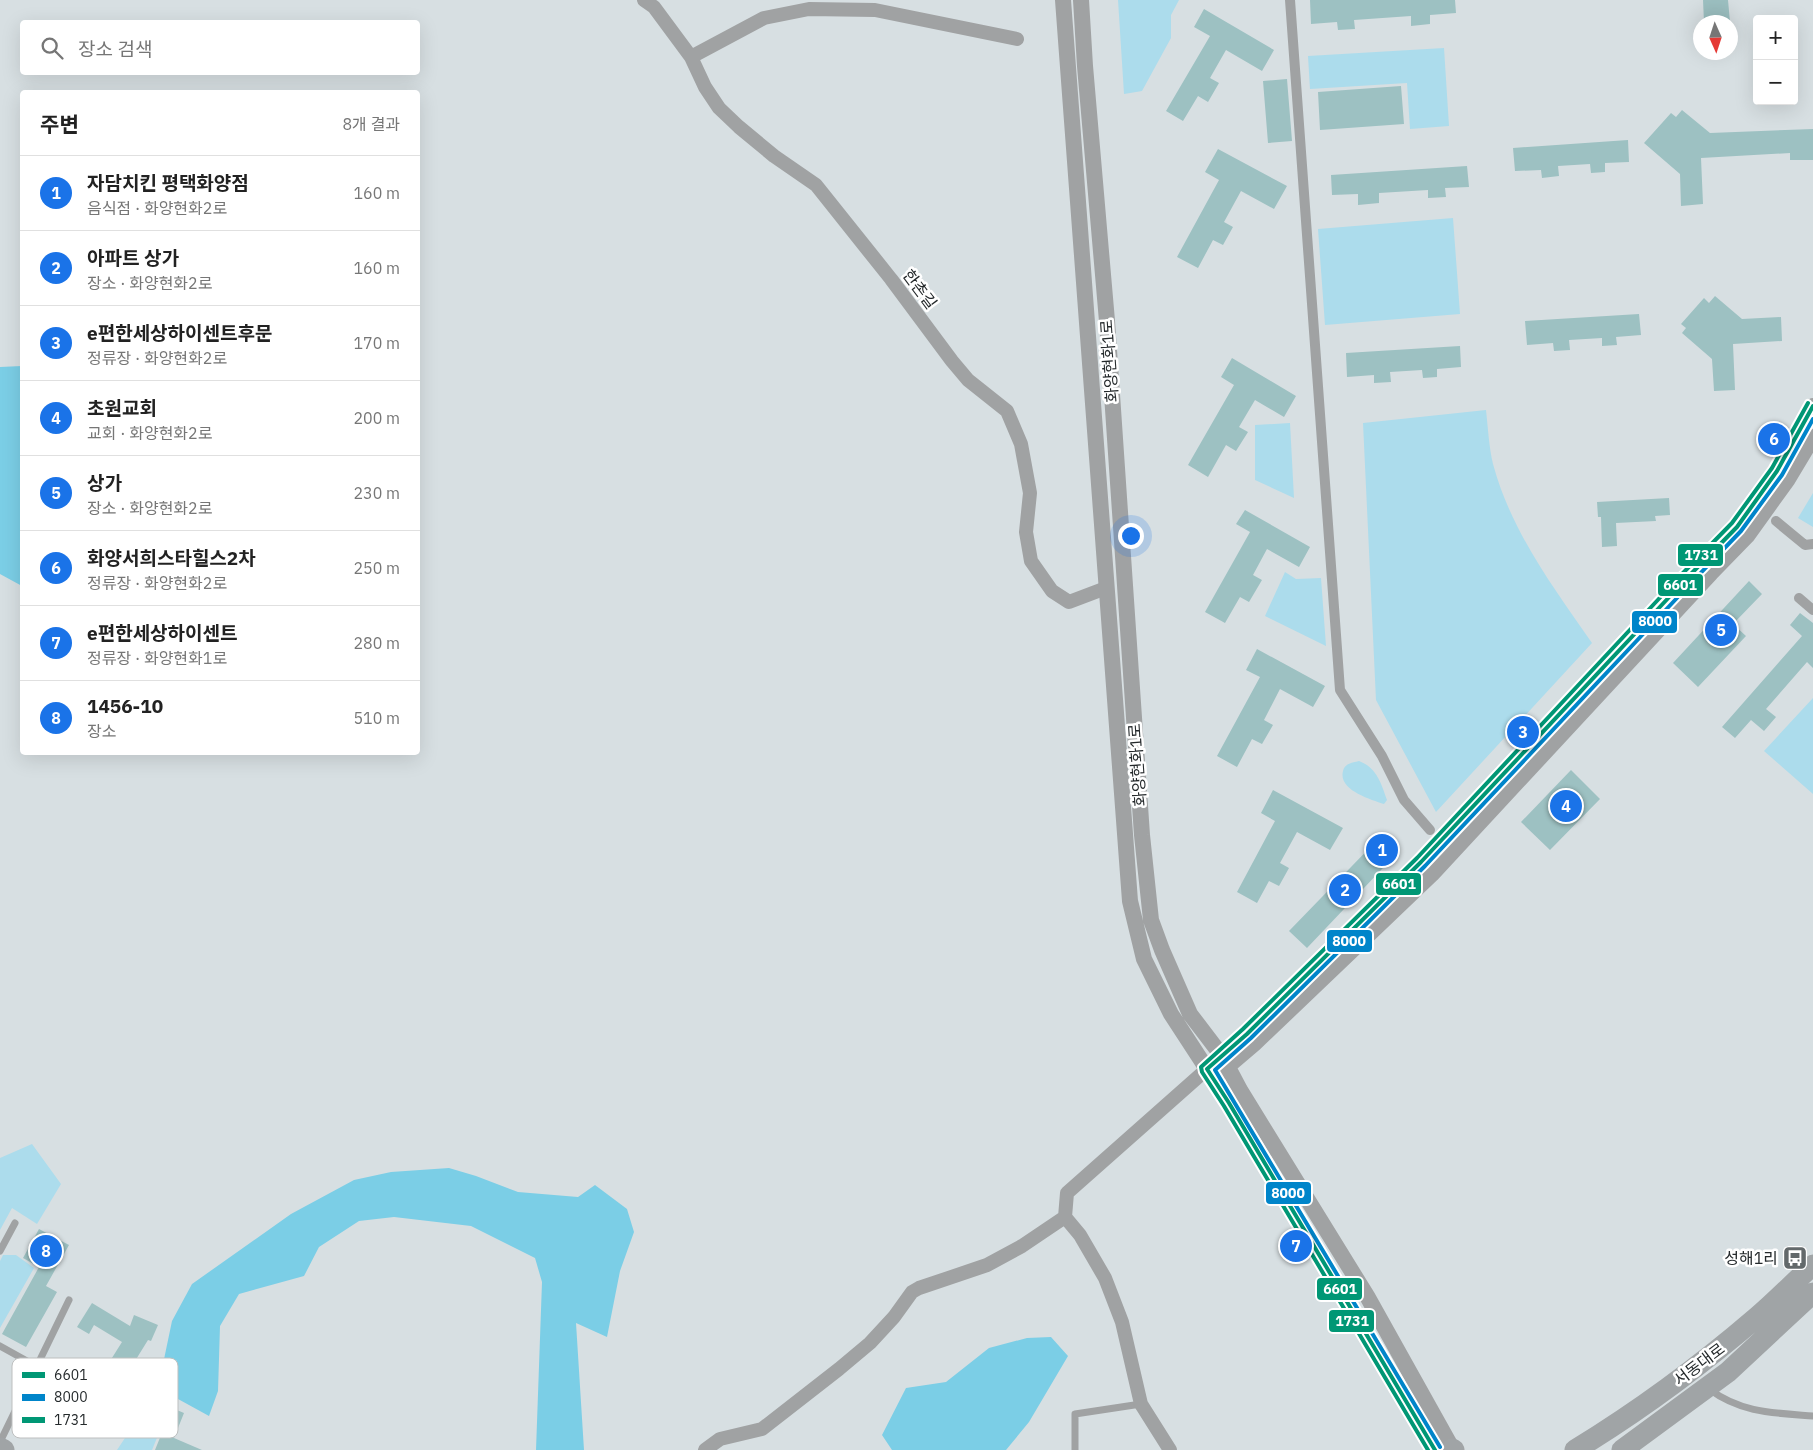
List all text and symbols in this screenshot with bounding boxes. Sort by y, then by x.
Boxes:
north arrow [1693,15,1738,60]
map controls [1753,15,1798,105]
button: + [1753,15,1798,60]
search box [20,20,420,75]
icon: search [38,34,66,62]
text: 장소 검색 [78,37,152,61]
button: − [1753,60,1798,105]
text: 주변 [40,110,79,138]
text: 8개 결과 [342,114,400,134]
text: 자담치킨 평택화양점 [87,171,249,195]
text: 1 [51,183,61,203]
text: 160 m [353,183,400,203]
text: 음식점 · 화양현화2로 [87,198,227,218]
text: 아파트 상가 [87,246,179,270]
text: 2 [51,258,61,278]
text: 160 m [353,258,400,278]
street label: 한촌길 [899,265,941,313]
text: 장소 · 화양현화2로 [87,273,212,293]
street label: 화양현화1로 [1096,319,1122,403]
text: e편한세상하이센트후문 [87,321,272,345]
text: 3 [51,333,61,353]
text: 170 m [353,333,400,353]
text: 정류장 · 화양현화2로 [87,348,227,368]
text: 초원교회 [87,396,157,420]
text: 4 [51,408,61,428]
text: 200 m [353,408,400,428]
pin: 6 [1758,420,1790,458]
text: 교회 · 화양현화2로 [87,423,212,443]
text: 상가 [87,471,122,495]
text: 5 [51,483,61,503]
text: 230 m [353,483,400,503]
text: 장소 · 화양현화2로 [87,498,212,518]
your location [1118,523,1144,549]
line badge: 1731 [1677,543,1724,567]
text: 화양서희스타힐스2차 [87,546,256,570]
text: 1731 [1684,546,1718,564]
text: 6 [51,558,61,578]
text: 250 m [353,558,400,578]
text: 정류장 · 화양현화2로 [87,573,227,593]
line badge: 6601 [1657,573,1704,597]
text: 6601 [1663,576,1697,594]
line badge: 8000 [1631,610,1678,634]
pin: 5 [1705,611,1737,649]
text: 8000 [1638,612,1672,630]
text: e편한세상하이센트 [87,621,238,645]
text: 7 [51,633,61,653]
text: 280 m [353,633,400,653]
text: 정류장 · 화양현화1로 [87,648,227,668]
text: 1456-10 [87,694,163,718]
text: 8 [51,708,61,728]
text: 510 m [353,708,400,728]
pin: 3 [1507,713,1539,751]
text: 장소 [87,721,116,741]
street label: 화양현화1로 [1124,723,1150,807]
pin: 4 [1550,787,1582,825]
pin: 1 [1366,831,1398,869]
pin: 2 [1329,871,1361,909]
line badge: 6601 [1375,872,1422,896]
text: 6601 [1382,875,1416,893]
line badge: 8000 [1326,929,1373,953]
text: 8000 [1332,932,1366,950]
line badge: 8000 [1265,1181,1312,1205]
text: 8000 [1271,1184,1305,1202]
pin: 7 [1280,1227,1312,1265]
pin: 8 [30,1232,62,1270]
bus stop icon: 성해1리 [1782,1245,1808,1271]
place label: 성해1리 [1724,1248,1778,1268]
line badge: 6601 [1316,1277,1363,1301]
text: 6601 [1323,1280,1357,1298]
line badge: 1731 [1328,1309,1375,1333]
text: 1731 [1335,1312,1369,1330]
street label: 서동대로 [1669,1338,1729,1390]
legend [12,1358,178,1438]
text: 6601 [54,1366,88,1384]
text: 8000 [54,1388,88,1406]
text: 1731 [54,1411,88,1429]

